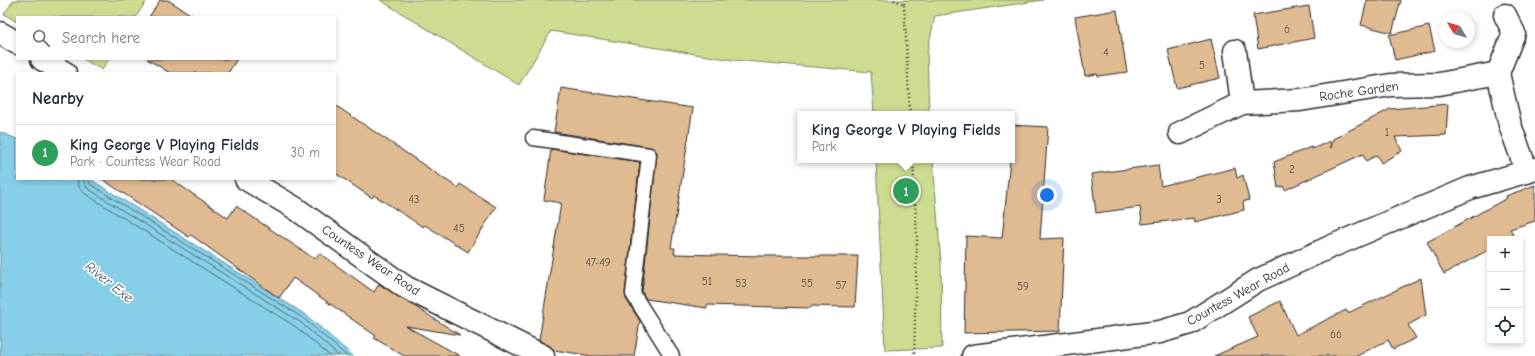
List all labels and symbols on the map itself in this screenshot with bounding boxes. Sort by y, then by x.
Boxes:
north arrow [1439,12,1475,48]
house number: 6 [1284,23,1290,36]
house number: 4 [1103,46,1109,59]
house number: 5 [1199,59,1205,72]
street label: Roche Garden [1318,78,1400,104]
house number: 1 [1385,126,1389,139]
house number: 2 [1289,163,1295,176]
pin: 1 [893,176,919,206]
your location [1037,185,1057,205]
house number: 43 [409,193,419,206]
house number: 3 [1216,193,1222,206]
street label: Countess Wear Road [319,222,423,298]
house number: 45 [453,222,465,235]
house number: 47-49 [585,256,611,269]
water label: River Exe [81,258,137,306]
street label: Countess Wear Road [1184,260,1292,328]
house number: 51 [702,275,712,288]
house number: 53 [735,277,747,290]
house number: 55 [801,277,813,290]
house number: 57 [835,279,847,292]
house number: 59 [1017,280,1029,293]
house number: 66 [1330,328,1342,341]

